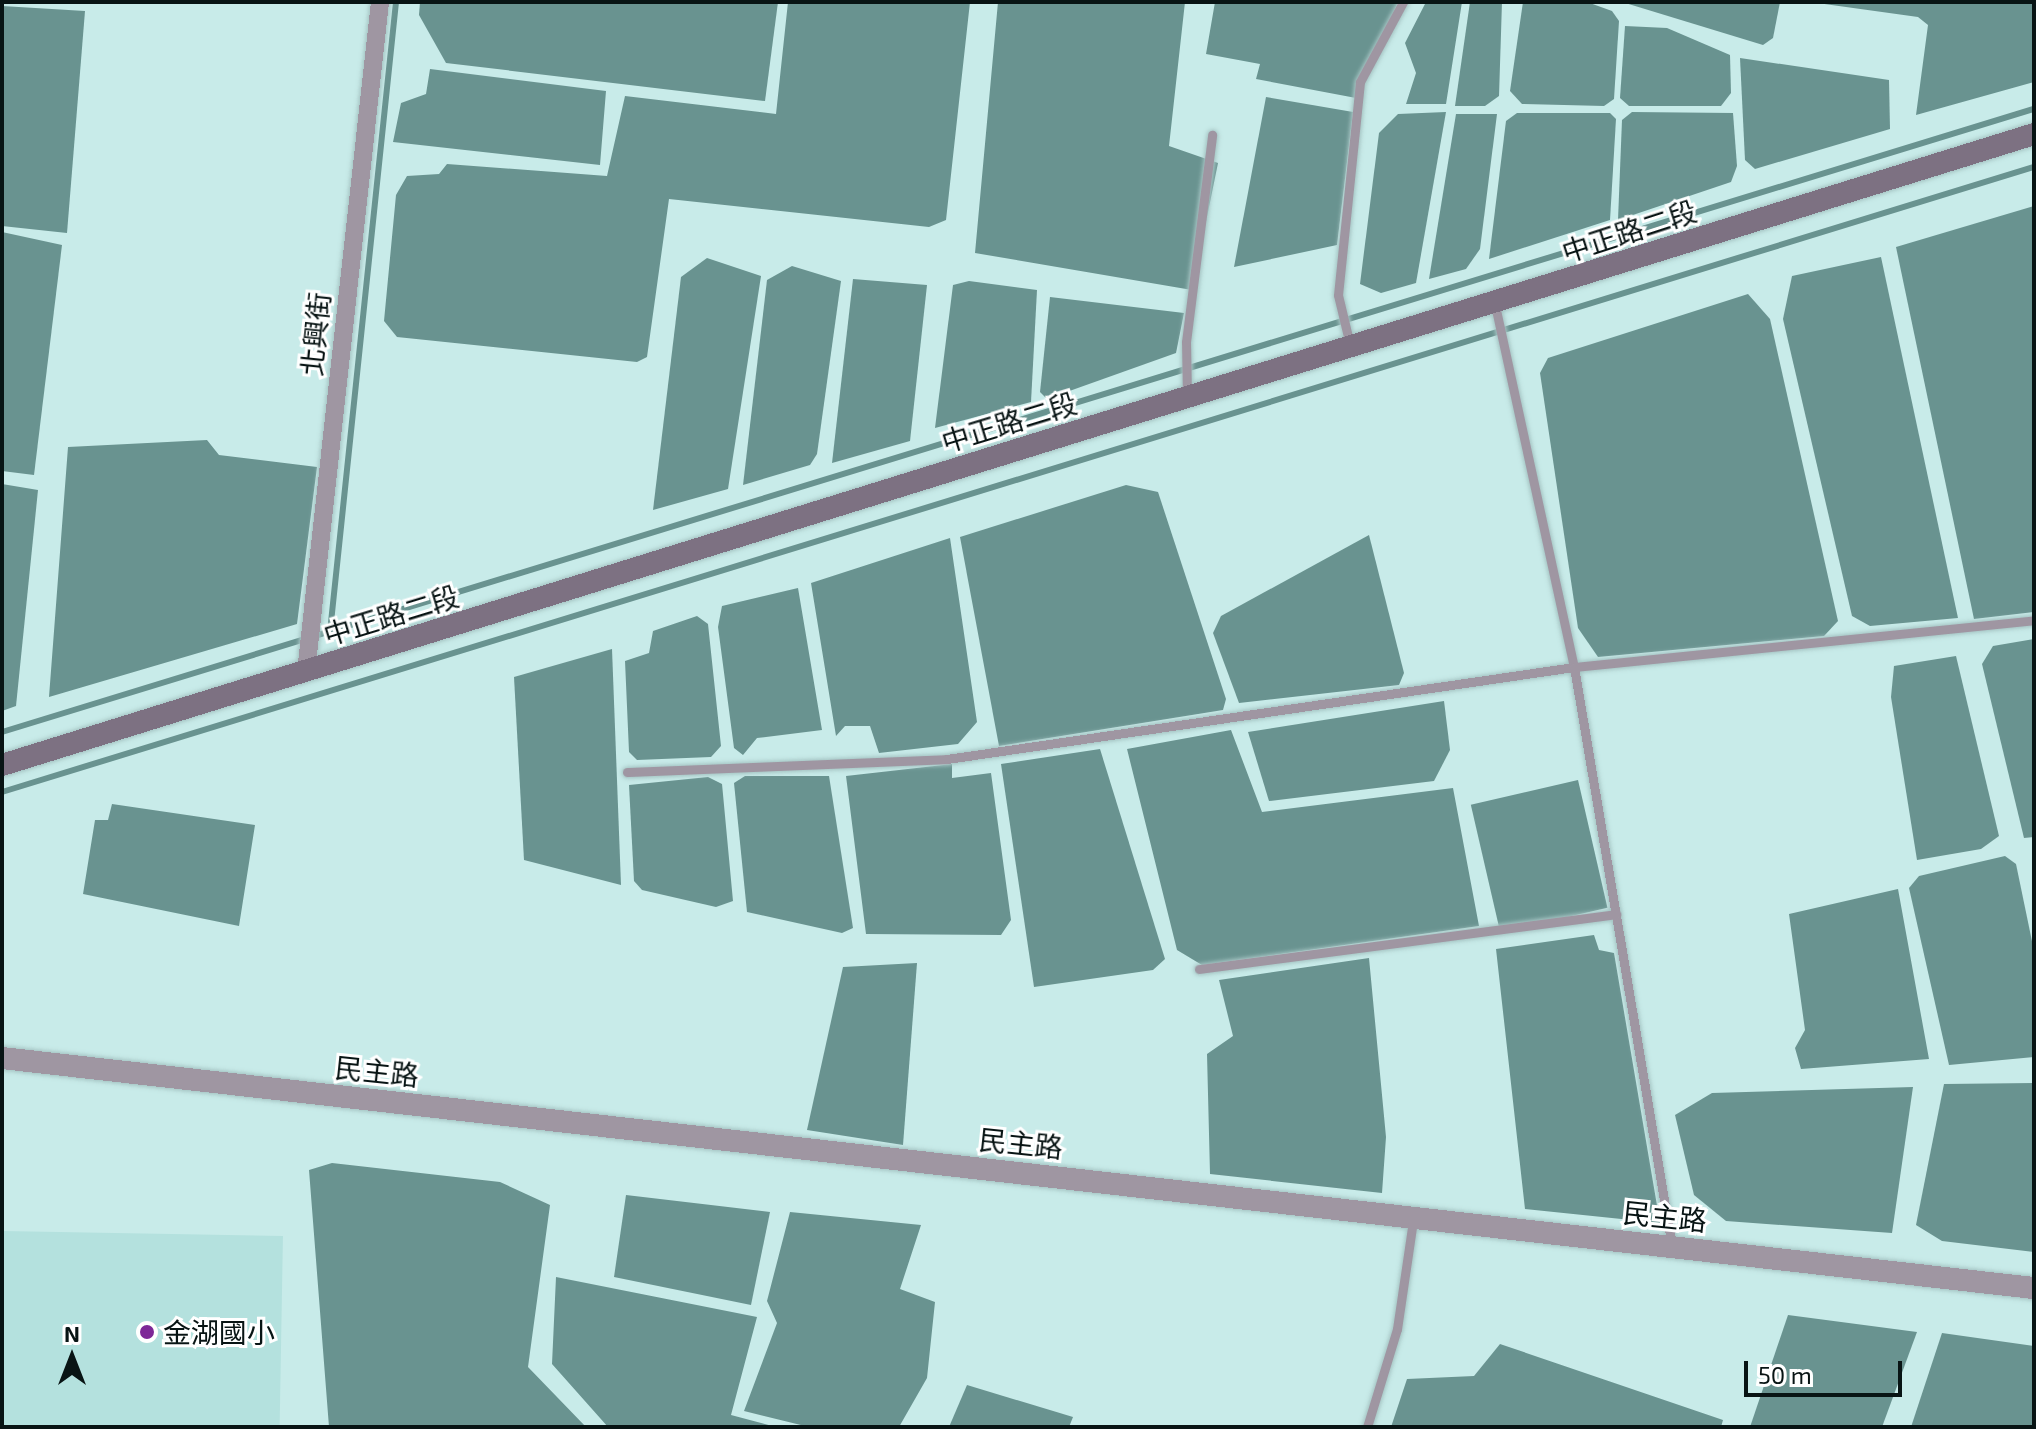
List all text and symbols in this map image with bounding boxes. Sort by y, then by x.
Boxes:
street label: 中正路二段 [1557,193,1701,269]
street label: 北興街 [294,290,336,378]
street label: 中正路二段 [937,385,1081,459]
street label: 中正路二段 [319,578,463,652]
street label: 民主路 [333,1050,421,1092]
street label: 民主路 [977,1122,1065,1164]
street label: 民主路 [1621,1195,1709,1237]
place label: 金湖國小 [163,1315,275,1349]
north arrow [32,1317,112,1397]
text: N [64,1320,80,1346]
marker: 金湖國小 [138,1323,156,1341]
scale bar [1748,1345,1906,1395]
text: 50 m [1758,1360,1812,1389]

